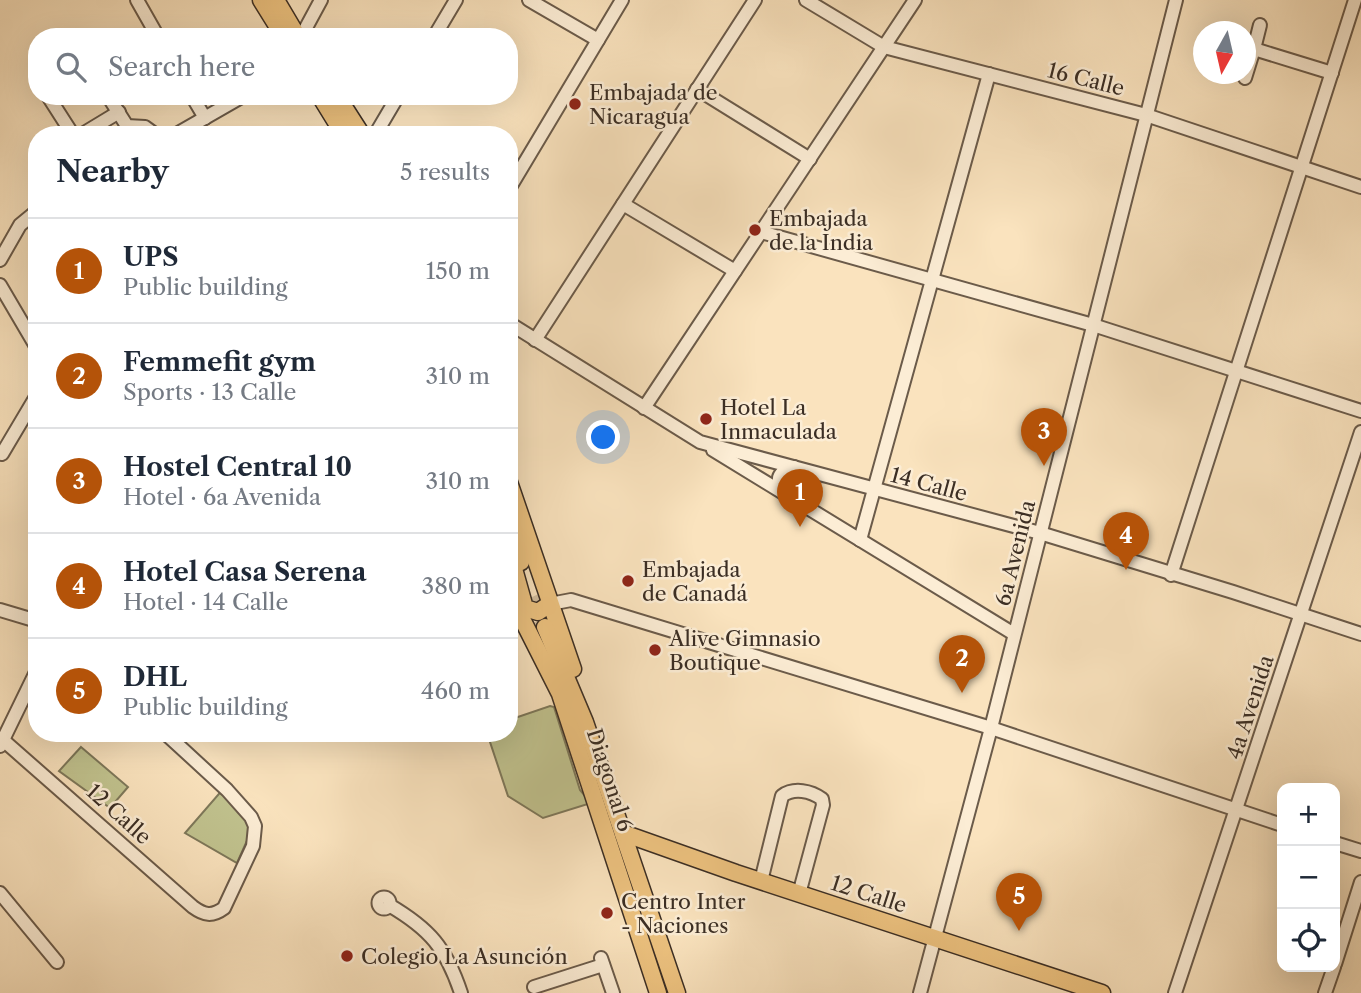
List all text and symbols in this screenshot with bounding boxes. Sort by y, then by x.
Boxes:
north arrow [1193,21,1256,84]
search box [28,28,518,105]
icon: search [52,48,90,86]
text: Search here [108,51,255,83]
street label: 16 Calle [1045,57,1127,101]
place label: Embajada de Nicaragua [589,80,718,129]
marker: Embajada de Nicaragua [567,96,583,112]
text: Nearby [56,153,169,190]
text: 5 results [400,158,490,186]
place label: Embajada de la India [769,206,874,255]
marker: Embajada de la India [747,222,763,238]
text: UPS [123,241,179,273]
text: 1 [74,257,84,285]
text: 150 m [426,257,490,285]
text: Public building [123,273,288,301]
text: Femmefit gym [123,346,316,378]
text: 2 [72,362,86,390]
text: 310 m [426,362,490,390]
text: Sports · 13 Calle [123,378,296,406]
place label: Hotel La Inmaculada [720,395,838,444]
pin: 3 [1021,408,1067,466]
marker: Hotel La Inmaculada [698,411,714,427]
your location [586,420,620,454]
text: Hostel Central 10 [123,451,352,483]
street label: 14 Calle [888,462,970,506]
text: 3 [73,467,86,495]
text: 310 m [426,467,490,495]
pin: 1 [777,469,823,527]
text: Hotel · 6a Avenida [123,483,321,511]
street label: 6a Avenida [990,497,1040,608]
pin: 4 [1103,512,1149,570]
text: Hotel Casa Serena [123,556,367,588]
place label: Embajada de Canadá [642,557,748,606]
text: 4 [72,572,86,600]
text: 380 m [422,572,490,600]
marker: Embajada de Canadá [620,573,636,589]
text: Hotel · 14 Calle [123,588,288,616]
place label: Alive Gimnasio Boutique [668,626,821,675]
pin: 2 [939,635,985,693]
marker: Alive Gimnasio Boutique [647,642,663,658]
street label: 4a Avenida [1221,651,1279,762]
text: DHL [123,661,187,693]
text: 5 [73,677,85,705]
text: 460 m [421,677,490,705]
text: Public building [123,693,288,721]
street label: Diagonal 6 [582,725,638,835]
street label: 12 Calle [82,779,156,849]
map controls [1277,783,1340,972]
button: + [1277,783,1340,846]
button: − [1277,846,1340,909]
street label: 12 Calle [828,870,910,918]
pin: 5 [996,873,1042,931]
place label: Centro Inter - Naciones [621,889,746,938]
marker: Centro Inter - Naciones [599,905,615,921]
button: locate [1277,909,1340,972]
place label: Colegio La Asunción [361,944,568,969]
marker: Colegio La Asunción [339,948,355,964]

